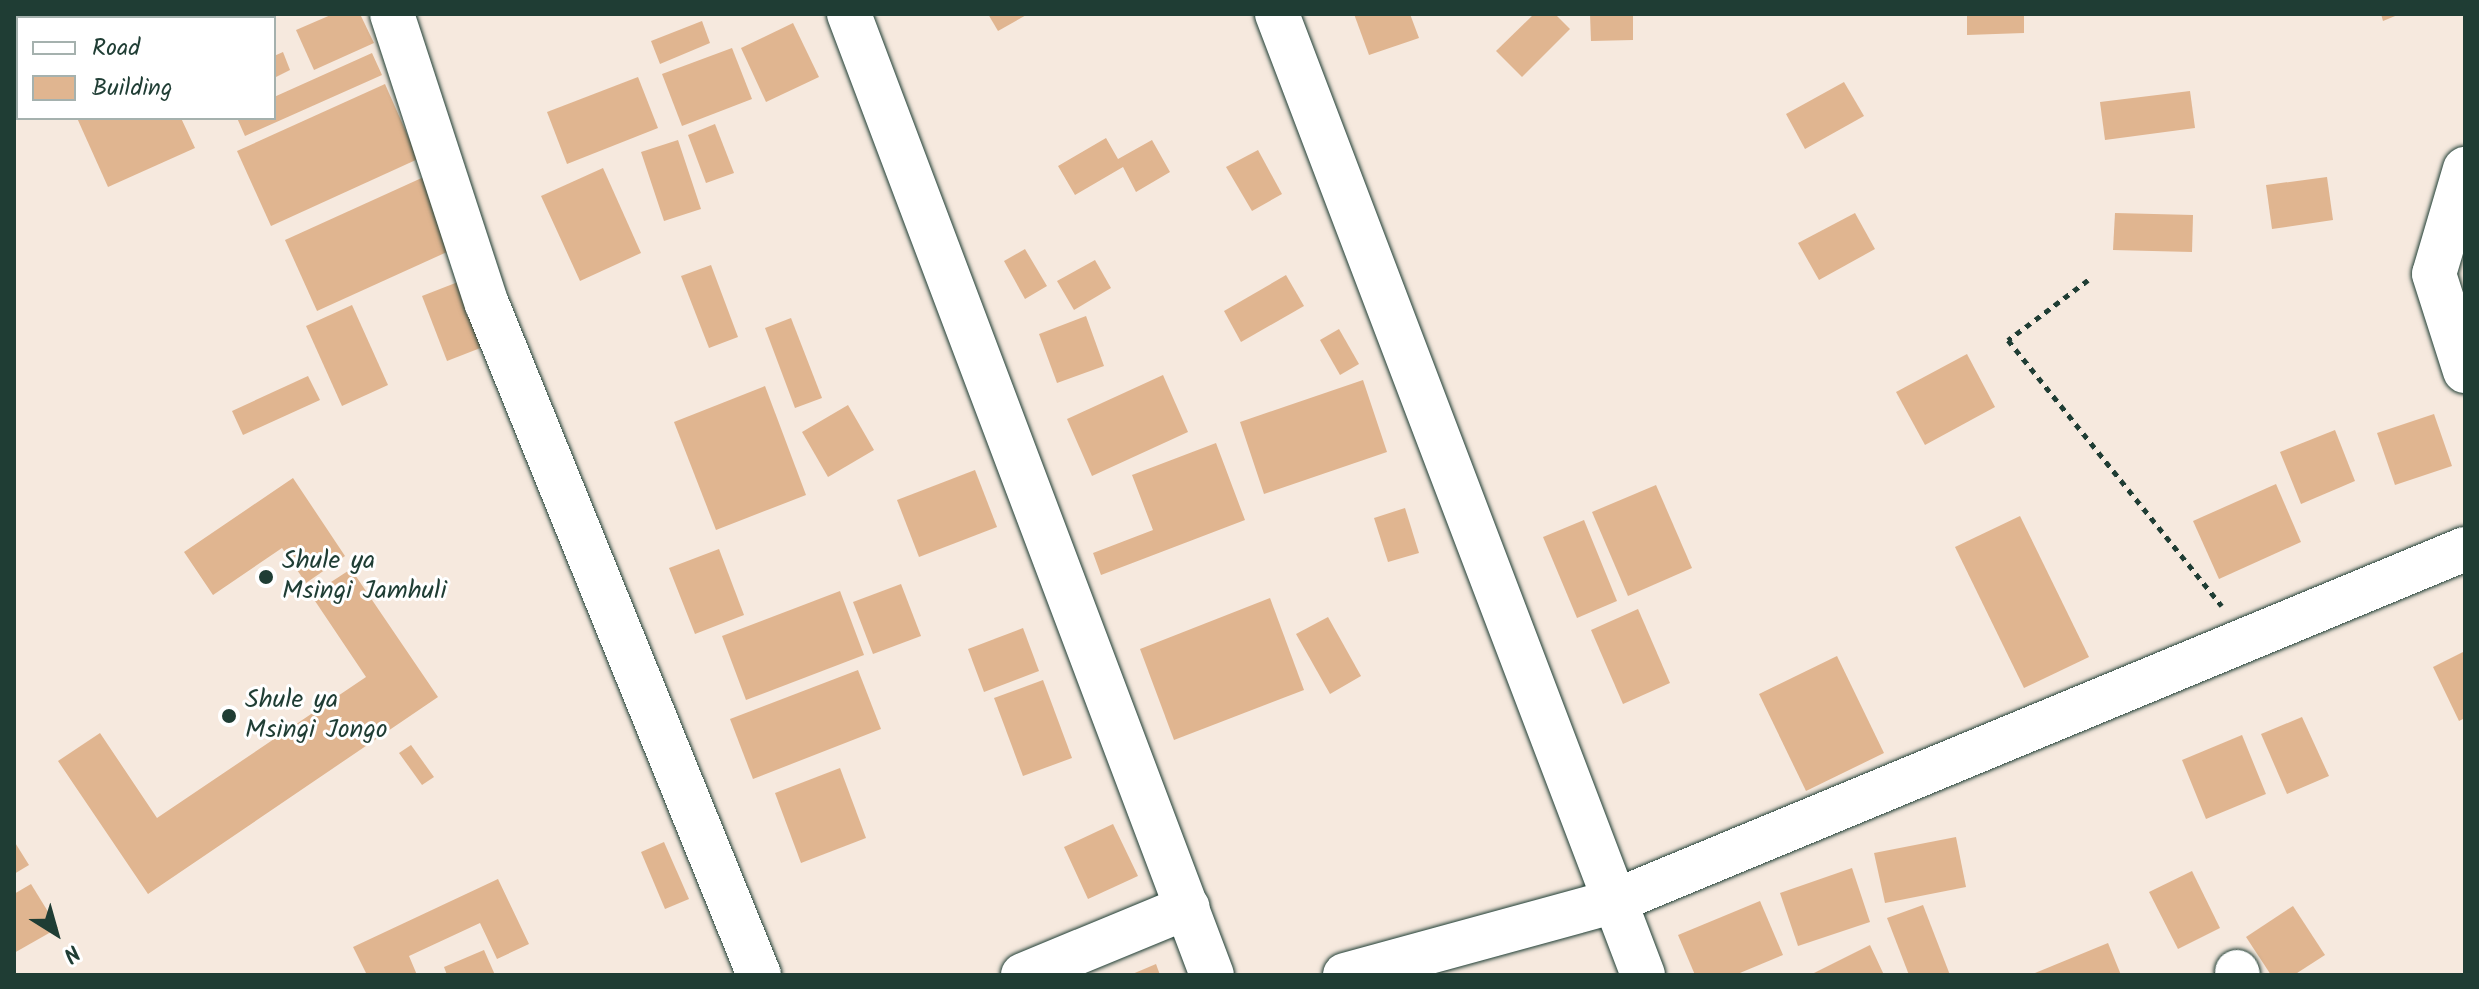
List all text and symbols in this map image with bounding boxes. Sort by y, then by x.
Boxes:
legend [16,16,276,120]
text: Road [92,29,140,68]
text: Building [92,69,172,108]
place label: Shule ya Msingi Jamhuli [282,546,447,608]
marker: Shule ya Msingi Jamhuli [257,568,275,586]
place label: Shule ya Msingi Jongo [245,685,388,746]
marker: Shule ya Msingi Jongo [220,707,238,725]
north arrow [16,893,96,973]
text: N [55,934,87,971]

